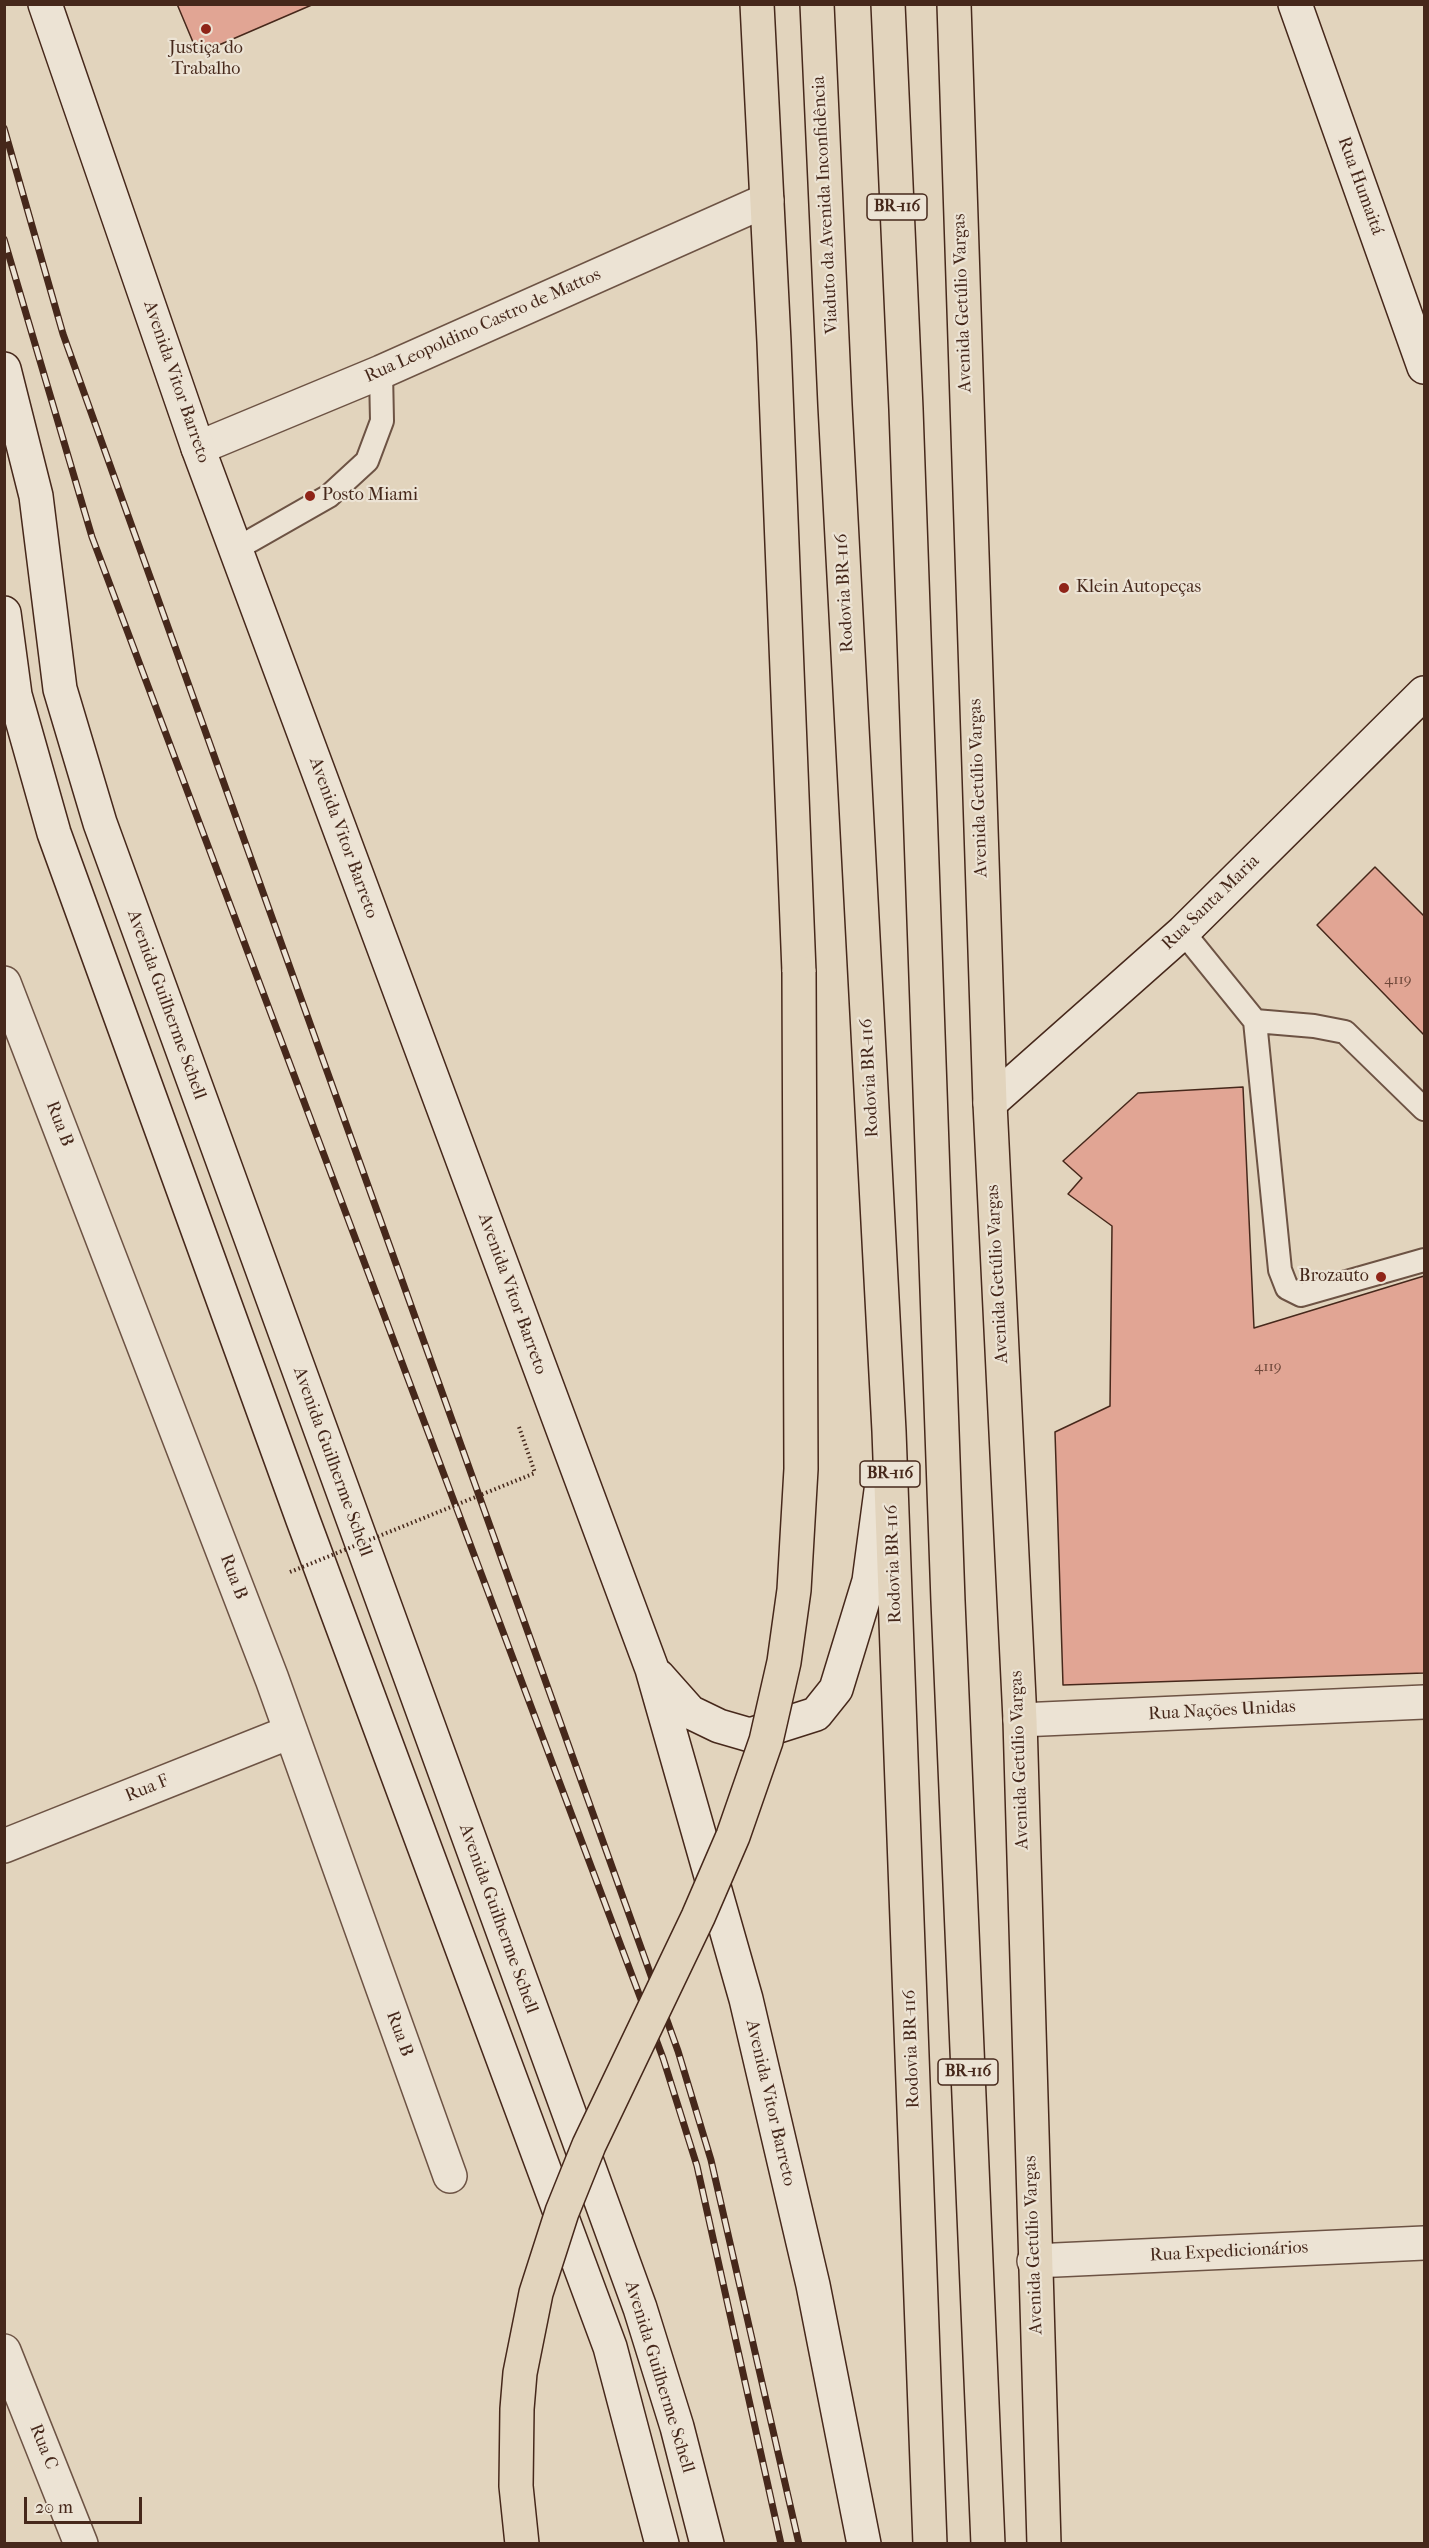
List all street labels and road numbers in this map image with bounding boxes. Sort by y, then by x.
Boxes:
street label: Viaduto da Avenida Inconfidência [808,75,844,335]
street label: Rua Humaitá [1332,134,1388,238]
road number: BR-116 [867,194,927,220]
street label: Avenida Getúlio Vargas [949,213,977,393]
street label: Rua Leopoldino Castro de Mattos [362,264,604,388]
street label: Avenida Vitor Barreto [138,298,214,466]
street label: Rodovia BR-116 [831,533,859,653]
street label: Avenida Getúlio Vargas [965,698,993,878]
street label: Avenida Vitor Barreto [304,754,382,922]
street label: Rua Santa Maria [1158,851,1264,955]
street label: Avenida Guilherme Schell [122,907,210,1103]
street label: Rodovia BR-116 [856,1018,884,1138]
street label: Rua B [41,1098,77,1150]
street label: Avenida Getúlio Vargas [983,1184,1013,1364]
street label: Avenida Vitor Barreto [473,1210,551,1378]
street label: Avenida Guilherme Schell [288,1364,376,1560]
road number: BR-116 [860,1461,920,1487]
street label: Rodovia BR-116 [881,1504,907,1624]
street label: Rua B [215,1551,251,1603]
street label: Avenida Getúlio Vargas [1006,1670,1034,1850]
street label: Rua Nações Unidas [1148,1696,1296,1726]
street label: Rua F [122,1771,172,1807]
street label: Avenida Guilherme Schell [454,1821,542,2017]
street label: Rodovia BR-116 [899,1989,925,2109]
street label: Rua B [381,2008,417,2060]
street label: Avenida Vitor Barreto [740,2018,800,2188]
road number: BR-116 [938,2059,998,2085]
street label: Avenida Getúlio Vargas [1020,2155,1048,2335]
street label: Rua Expedicionários [1149,2237,1309,2267]
street label: Avenida Guilherme Schell [619,2278,699,2476]
street label: Rua C [24,2421,62,2473]

